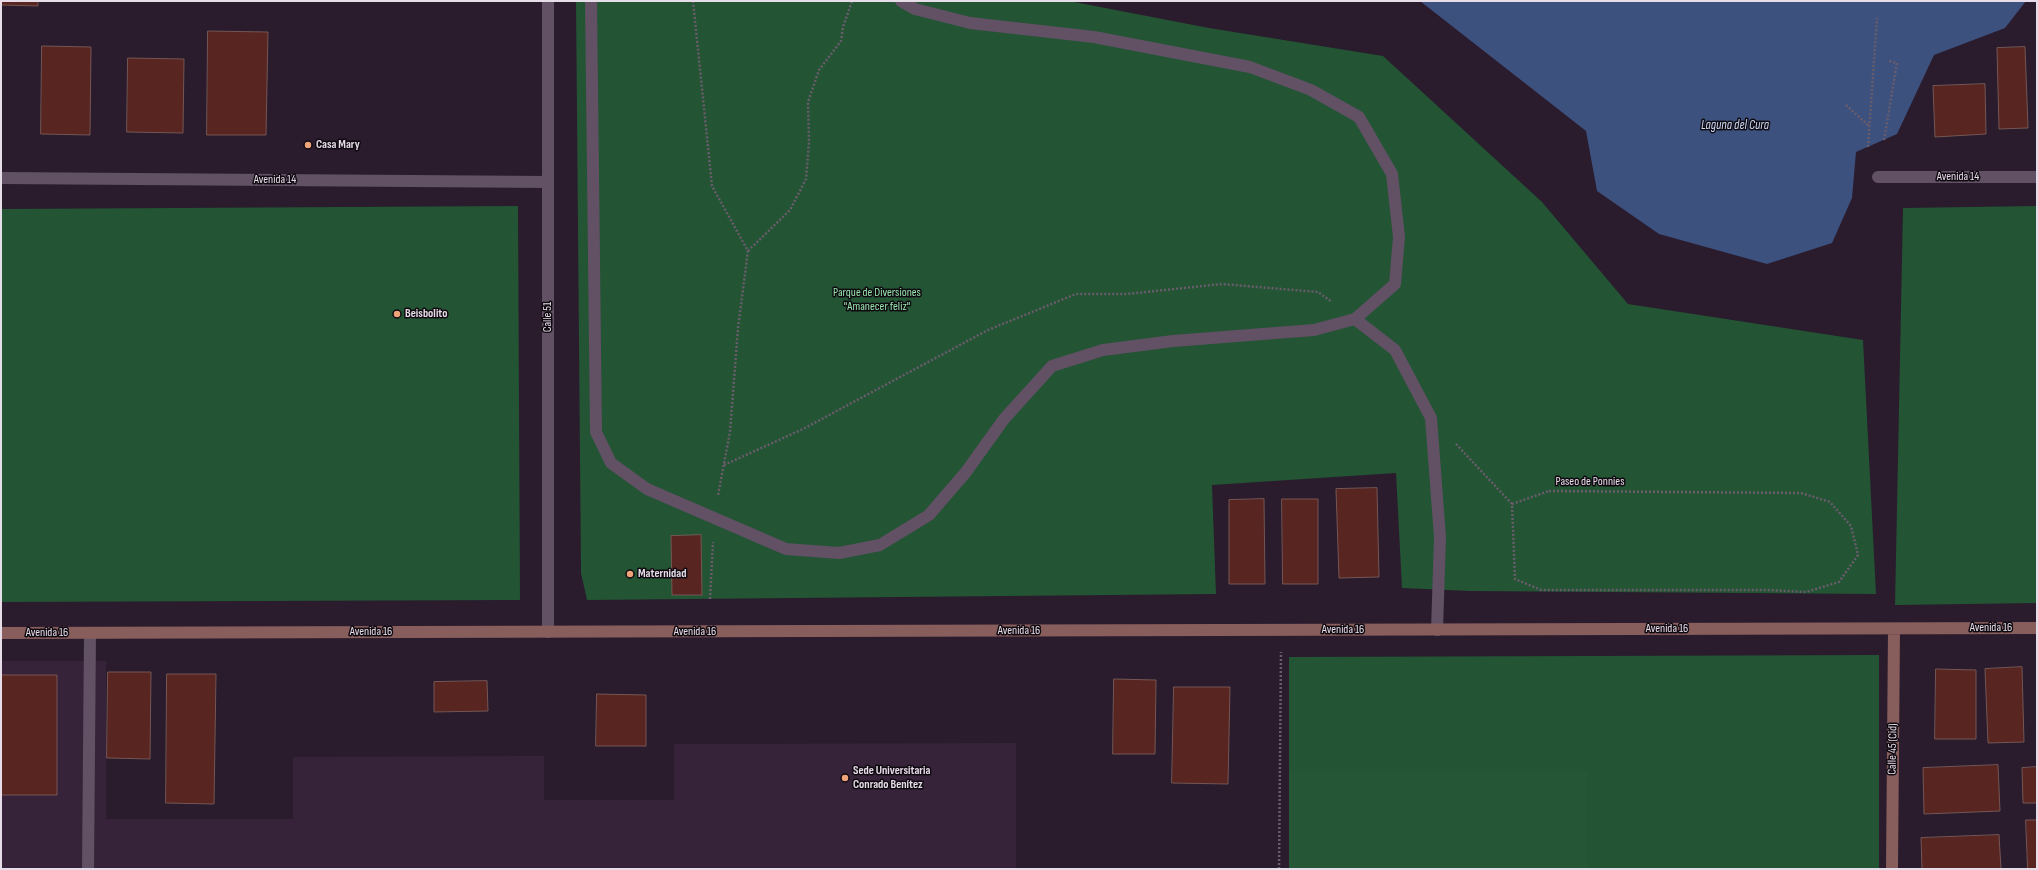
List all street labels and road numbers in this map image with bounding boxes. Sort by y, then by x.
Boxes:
street label: Avenida 14 [1937,170,1979,184]
street label: Avenida 14 [254,173,296,187]
street label: Calle 51 [541,302,555,332]
street label: Paseo de Ponnies [1556,475,1624,489]
street label: Avenida 16 [1970,621,2012,635]
street label: Avenida 16 [1646,622,1688,636]
street label: Avenida 16 [1322,623,1364,637]
street label: Avenida 16 [998,624,1040,638]
street label: Avenida 16 [350,625,392,639]
street label: Avenida 16 [674,625,716,639]
street label: Avenida 16 [26,626,68,640]
street label: Calle 45 (Cid) [1885,723,1901,775]

